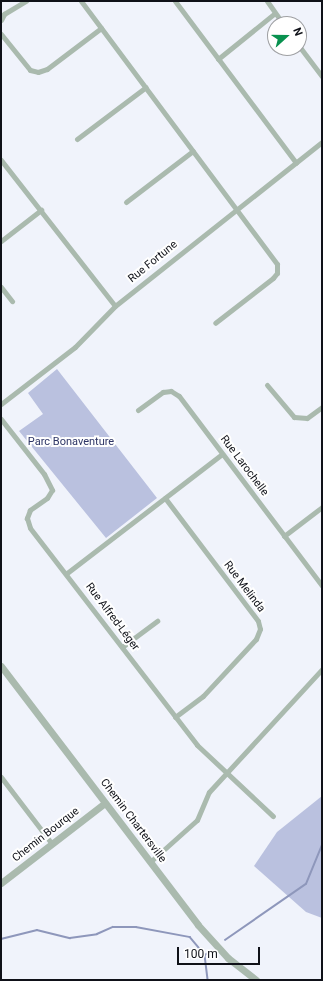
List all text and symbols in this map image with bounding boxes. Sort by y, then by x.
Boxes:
north arrow [267,16,307,56]
text: N [290,26,305,38]
street label: Rue Fortune [126,238,180,286]
street label: Rue Larochelle [217,433,271,499]
park label: Parc Bonaventure [28,435,114,449]
street label: Rue Melinda [221,559,267,615]
street label: Rue Alfred-Léger [82,581,142,653]
street label: Chemin Chartersville [97,777,169,865]
street label: Chemin Bourque [10,805,82,865]
scale bar [179,939,262,965]
text: 100 m [184,947,218,961]

